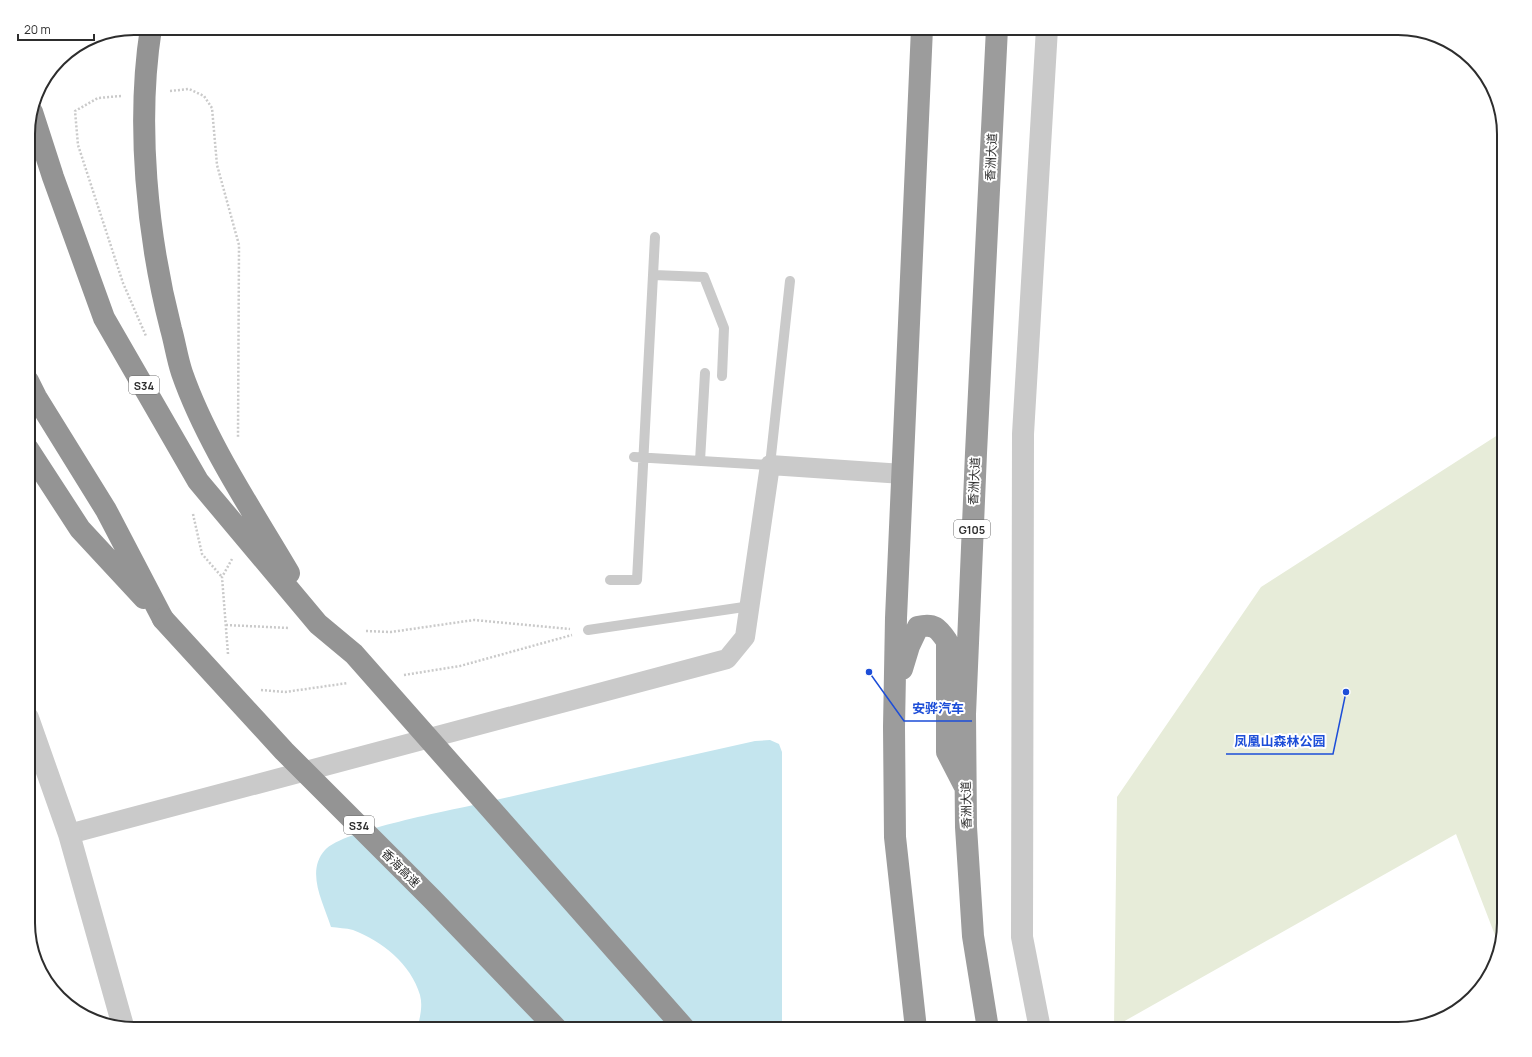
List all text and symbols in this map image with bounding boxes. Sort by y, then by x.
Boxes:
scale bar [18,16,94,42]
text: 20 m [24,21,51,38]
street label: 香洲大道 [981,133,1001,181]
road number: S34 [129,376,159,394]
street label: 香洲大道 [964,457,984,505]
road number: G105 [954,520,990,538]
callout: 安骅汽车 [904,696,972,721]
text: 安骅汽车 [912,699,964,717]
callout: 凤凰山森林公园 [1226,729,1333,754]
text: 凤凰山森林公园 [1234,732,1326,750]
street label: 香洲大道 [957,781,975,829]
road number: S34 [344,816,374,834]
street label: 香海高速 [378,845,424,891]

